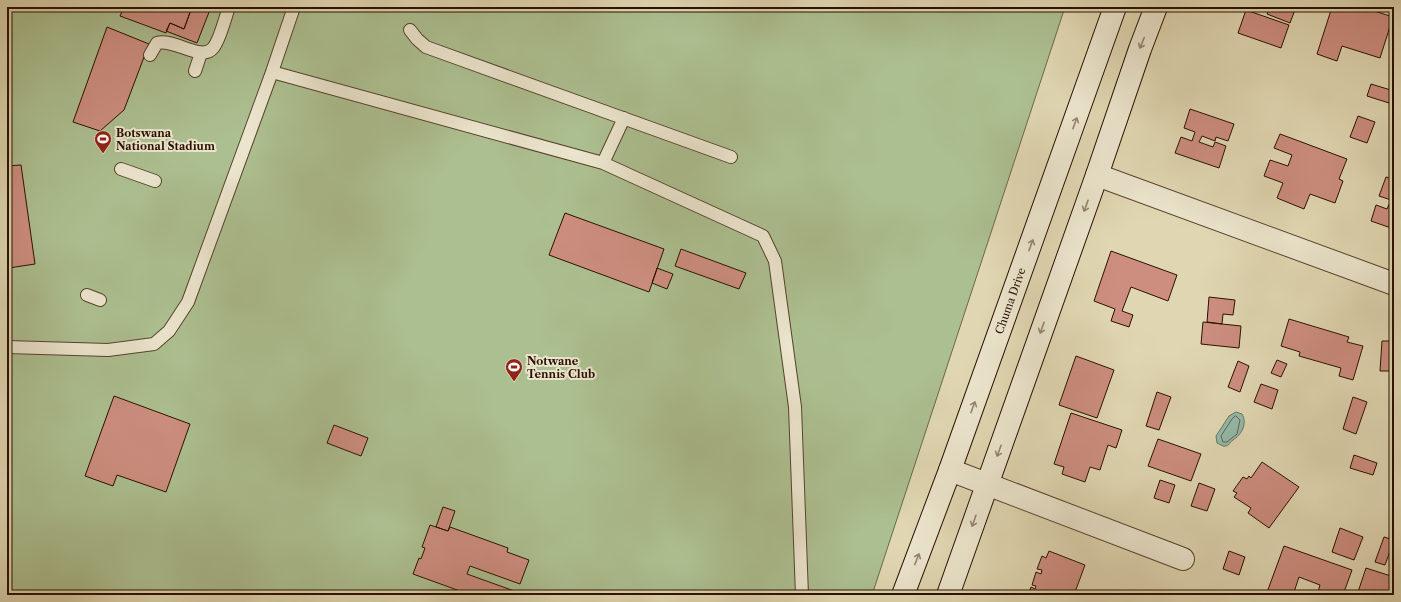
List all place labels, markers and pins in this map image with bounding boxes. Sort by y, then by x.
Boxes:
place label: Botswana National Stadium [116,126,215,153]
sports icon: Botswana National Stadium [93,129,113,154]
place label: Notwane Tennis Club [527,354,595,381]
sports icon: Notwane Tennis Club [504,357,524,382]

